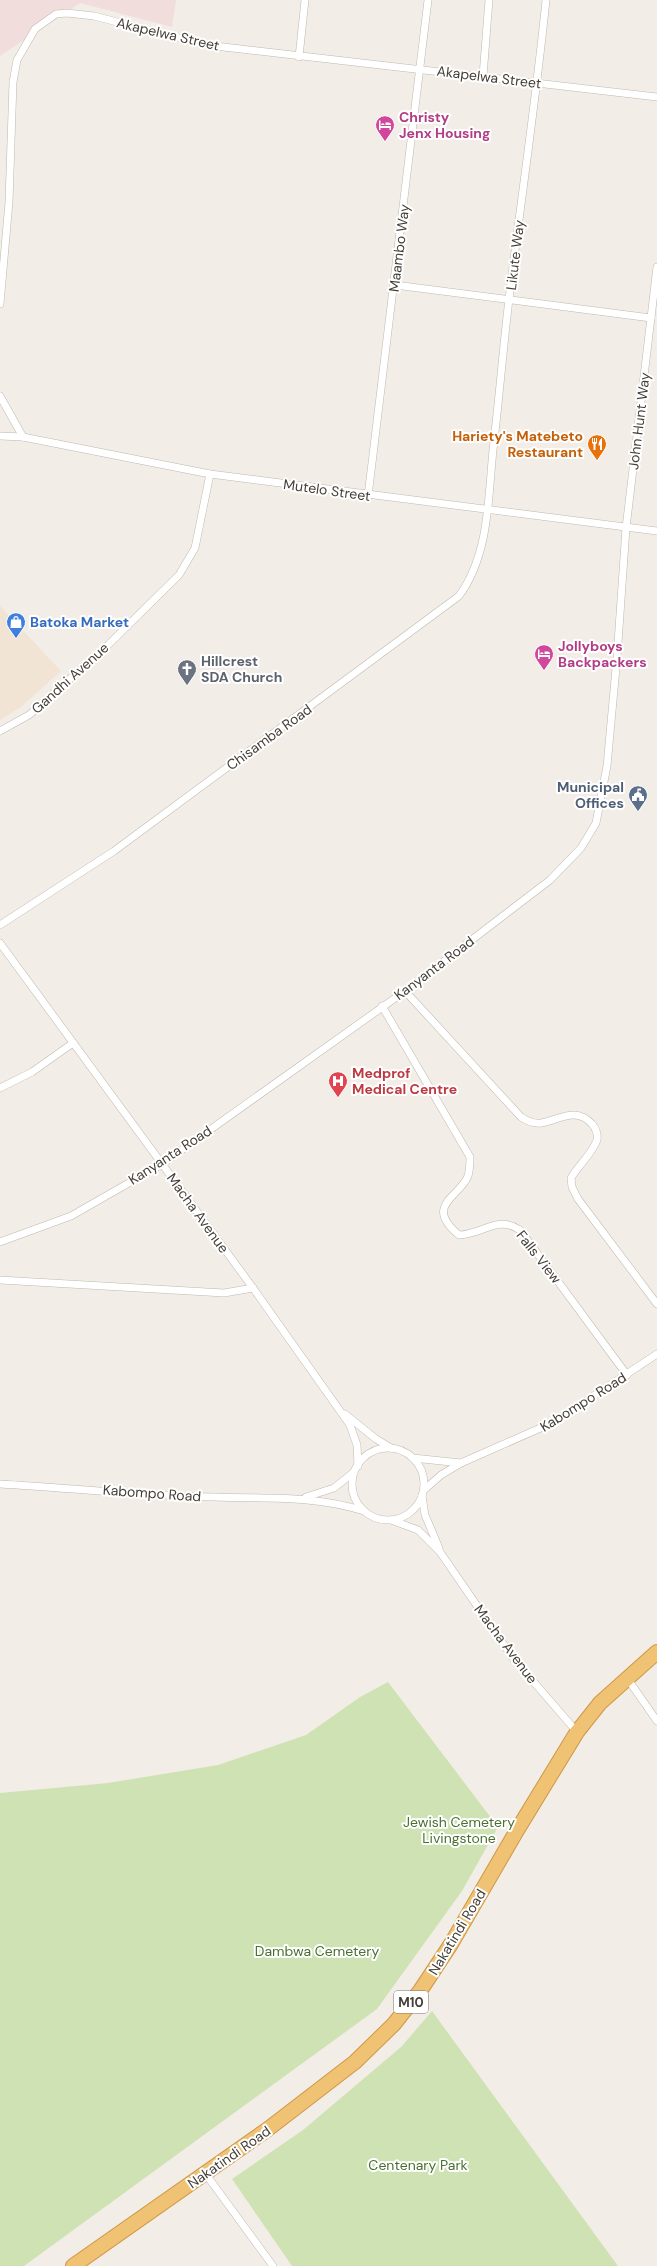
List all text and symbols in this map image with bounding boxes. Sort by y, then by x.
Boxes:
street label: Akapelwa Street [115,13,221,55]
street label: Akapelwa Street [436,62,542,92]
place label: Christy Jenx Housing [399,108,490,142]
hotel icon: Christy Jenx Housing [374,114,396,142]
street label: Maambo Way [385,203,413,293]
street label: Likute Way [502,219,528,291]
street label: John Hunt Way [624,371,654,471]
place label: Hariety's Matebeto Restaurant [452,427,583,461]
restaurant icon: Hariety's Matebeto Restaurant [586,433,608,461]
street label: Mutelo Street [282,475,372,505]
shop icon: Batoka Market [5,611,27,639]
place label: Batoka Market [30,613,129,631]
place label: Jollyboys Backpackers [558,637,647,671]
street label: Gandhi Avenue [28,639,112,717]
hotel icon: Jollyboys Backpackers [533,643,555,671]
place label: Hillcrest SDA Church [201,652,282,686]
church icon: Hillcrest SDA Church [176,658,198,686]
street label: Chisamba Road [223,700,315,774]
place label: Municipal Offices [557,778,624,812]
public building icon: Municipal Offices [627,784,649,812]
street label: Kanyanta Road [390,932,478,1004]
place label: Medprof Medical Centre [352,1064,457,1098]
hospital icon: Medprof Medical Centre [327,1070,349,1098]
street label: Kanyanta Road [125,1121,215,1189]
street label: Macha Avenue [163,1170,233,1256]
street label: Falls View [513,1227,566,1287]
street label: Kabompo Road [537,1368,629,1436]
street label: Kabompo Road [102,1481,202,1505]
street label: Macha Avenue [470,1601,542,1687]
park label: Jewish Cemetery Livingstone [403,1813,515,1847]
street label: Nakatindi Road [424,1886,490,1978]
park label: Dambwa Cemetery [255,1942,379,1960]
road number: M10 [394,1991,428,2013]
street label: Nakatindi Road [184,2122,274,2192]
park label: Centenary Park [368,2156,468,2174]

